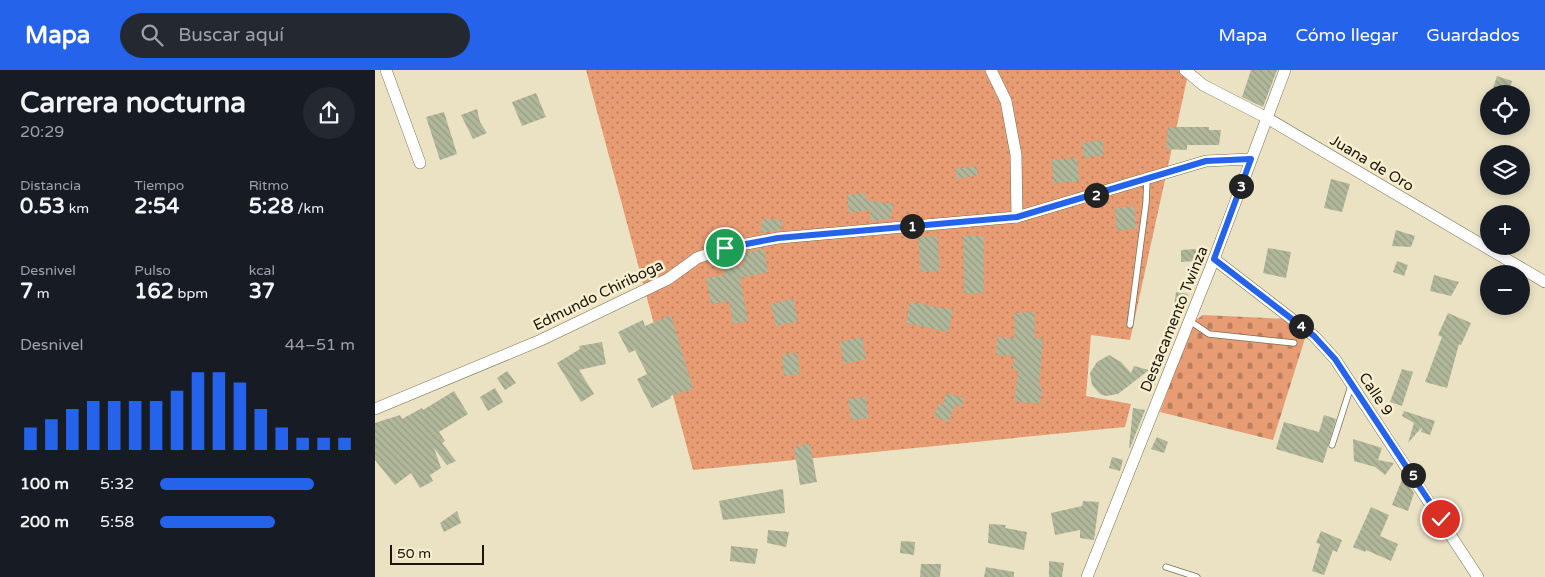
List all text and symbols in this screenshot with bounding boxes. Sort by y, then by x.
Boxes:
search box [120,13,470,58]
text: Mapa [25,21,90,50]
icon: search [138,21,166,49]
text: Buscar aquí [178,24,284,46]
text: Mapa [1218,24,1267,46]
text: Cómo llegar [1295,24,1398,46]
text: Guardados [1426,24,1520,46]
map controls [1480,85,1530,315]
button: locate [1480,85,1530,135]
text: Carrera nocturna [20,86,246,120]
button: share [303,87,355,139]
text: 20:29 [20,122,64,142]
street label: Juana de Oro [1327,131,1417,195]
button: layers [1480,145,1530,195]
pin: 3 [1229,174,1253,198]
text: Distancia [20,177,81,194]
text: Tiempo [134,177,184,194]
text: Ritmo [249,177,289,194]
text: 3 [1237,178,1246,195]
pin: 2 [1083,182,1109,208]
text: 2 [1092,187,1101,204]
text: 0.53 [20,194,65,219]
text: 2:54 [134,194,179,219]
text: 5:28 [249,194,294,219]
text: km [65,200,89,217]
text: /km [294,200,324,217]
button: + [1480,205,1530,255]
pin: 1 [899,214,925,238]
text: 1 [908,218,917,235]
pin [704,227,746,269]
icon: arrive [711,234,739,262]
street label: Destacamento Twinza [1136,243,1212,395]
street label: Edmundo Chiriboga [530,256,666,334]
text: Desnivel [20,262,76,279]
text: Pulso [134,262,171,279]
text: kcal [249,262,275,279]
button: − [1480,265,1530,315]
text: 7 [20,279,33,304]
text: 162 [134,279,174,304]
text: 37 [249,279,275,304]
text: m [33,285,50,302]
text: bpm [174,285,208,302]
pin: 4 [1289,314,1313,338]
text: 4 [1297,318,1306,335]
text: Desnivel [20,335,84,355]
text: 44–51 m [285,335,355,355]
street label: Calle 9 [1355,369,1397,419]
pin: 5 [1401,462,1425,488]
text: 5 [1409,467,1418,484]
text: 100 m [20,474,69,494]
text: 5:32 [100,474,134,494]
pin [1420,498,1462,540]
icon: check [1427,505,1455,533]
text: 200 m [20,512,69,532]
text: 5:58 [100,512,134,532]
scale bar [390,542,484,565]
text: 50 m [397,545,431,562]

